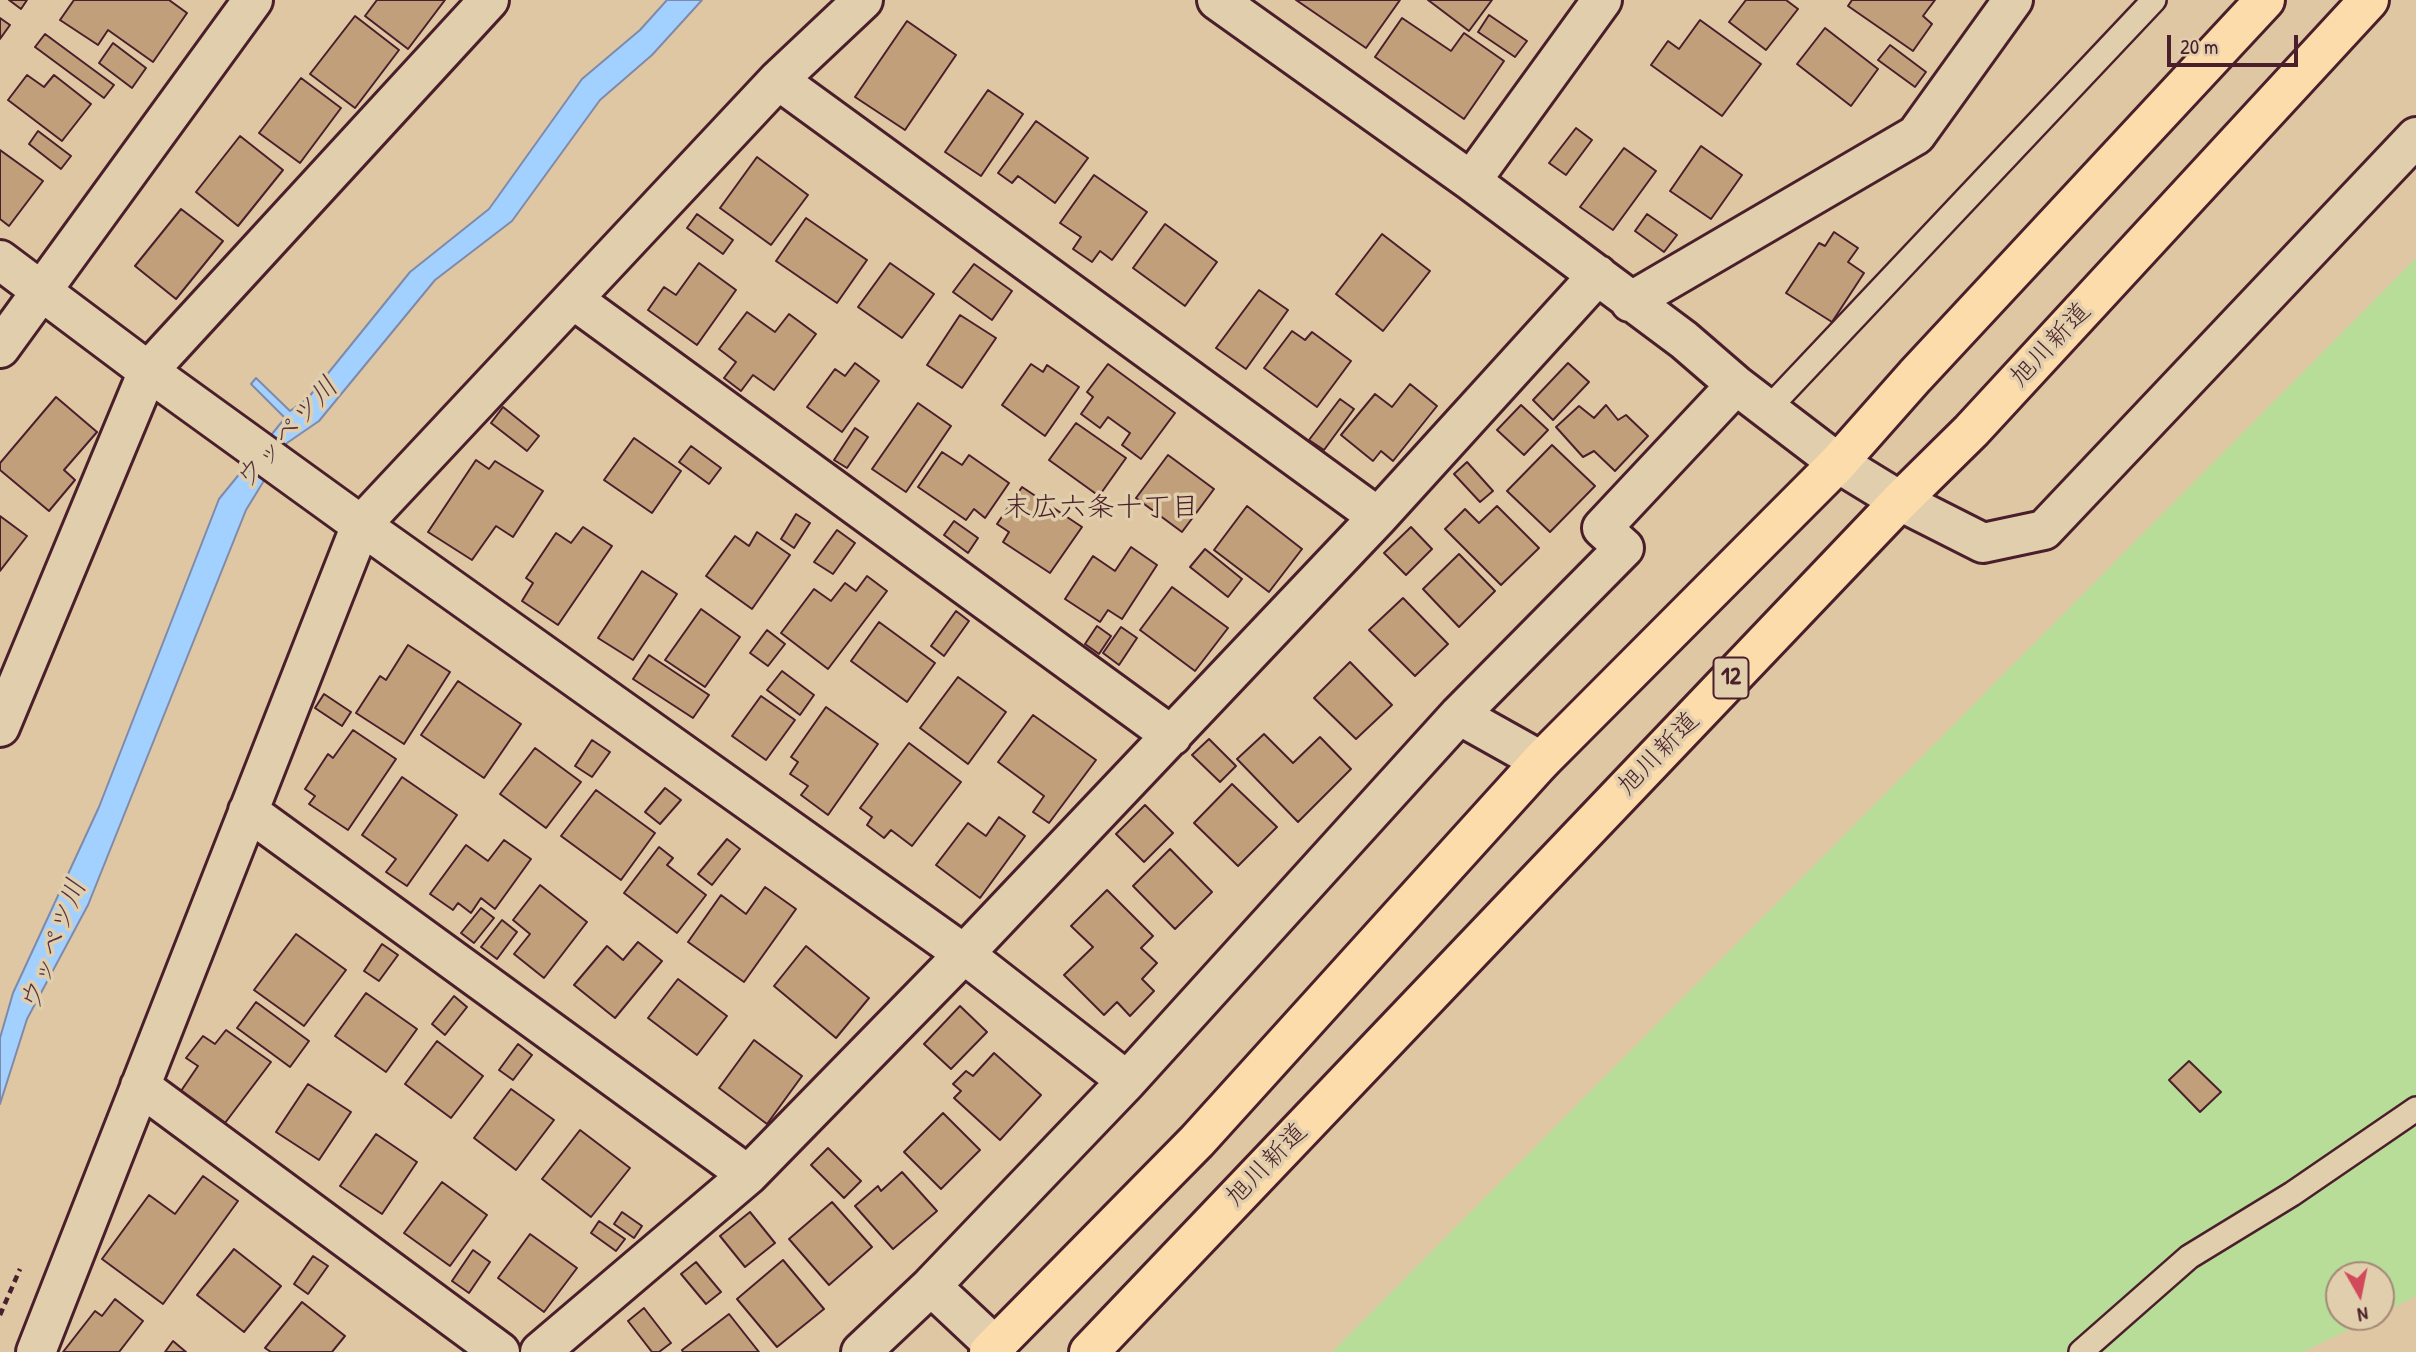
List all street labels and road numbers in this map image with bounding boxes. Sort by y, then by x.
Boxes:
street label: 旭川新道 [2004,296,2098,394]
road number: 12 [1714,658,1748,698]
street label: 旭川新道 [1612,706,1706,802]
street label: 旭川新道 [1220,1117,1314,1213]

